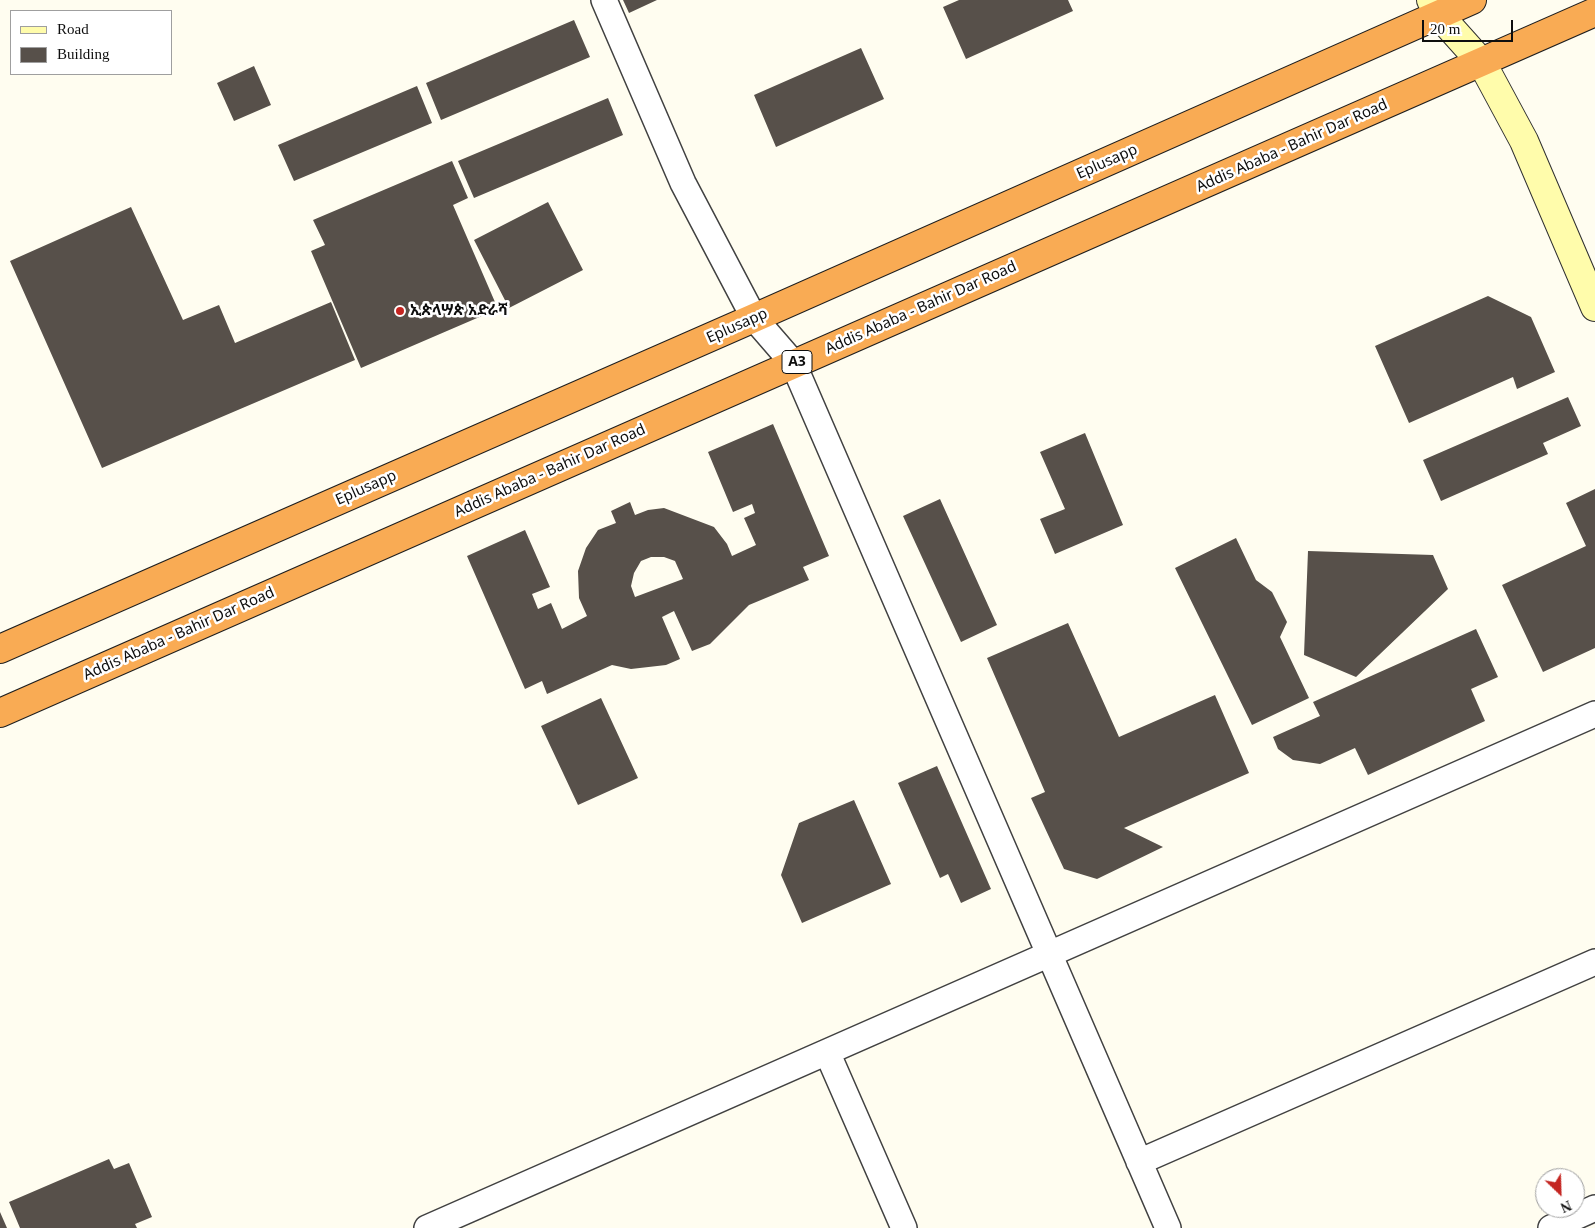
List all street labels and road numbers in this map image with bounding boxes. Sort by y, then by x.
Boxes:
street label: Addis Ababa - Bahir Dar Road [1194,96,1390,196]
street label: Eplusapp [1074,141,1140,183]
street label: Addis Ababa - Bahir Dar Road [823,258,1019,358]
street label: Eplusapp [704,305,770,347]
road number: A3 [782,351,812,374]
street label: Addis Ababa - Bahir Dar Road [452,421,648,521]
street label: Eplusapp [333,467,399,509]
street label: Addis Ababa - Bahir Dar Road [81,584,277,684]

